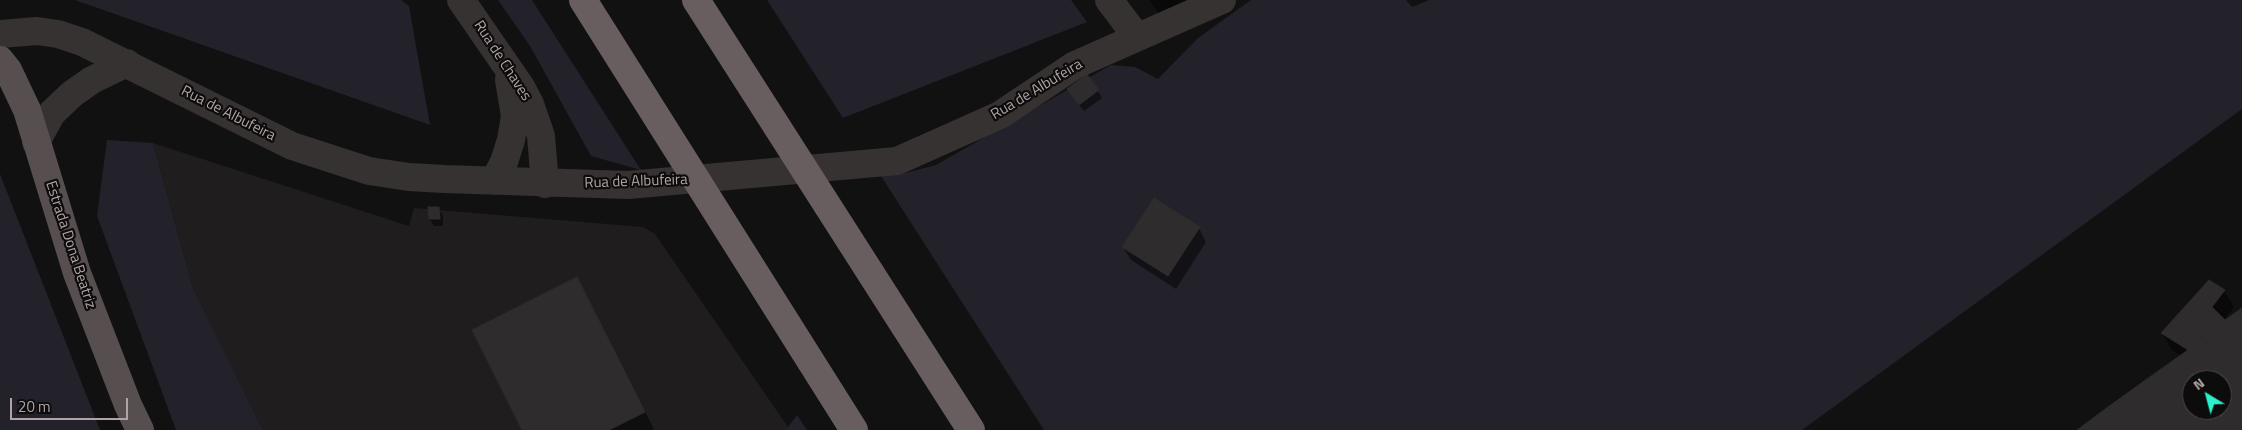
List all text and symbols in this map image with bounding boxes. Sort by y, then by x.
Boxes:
street label: Rua de Chaves [469,17,535,105]
street label: Rua de Albufeira [988,56,1086,124]
street label: Rua de Albufeira [178,83,278,145]
street label: Rua de Albufeira [584,171,688,193]
street label: Estrada Dona Beatriz [41,179,99,311]
north arrow [2182,370,2232,420]
text: N [2188,372,2208,395]
scale bar [12,388,130,420]
text: 20 m [18,395,51,418]

